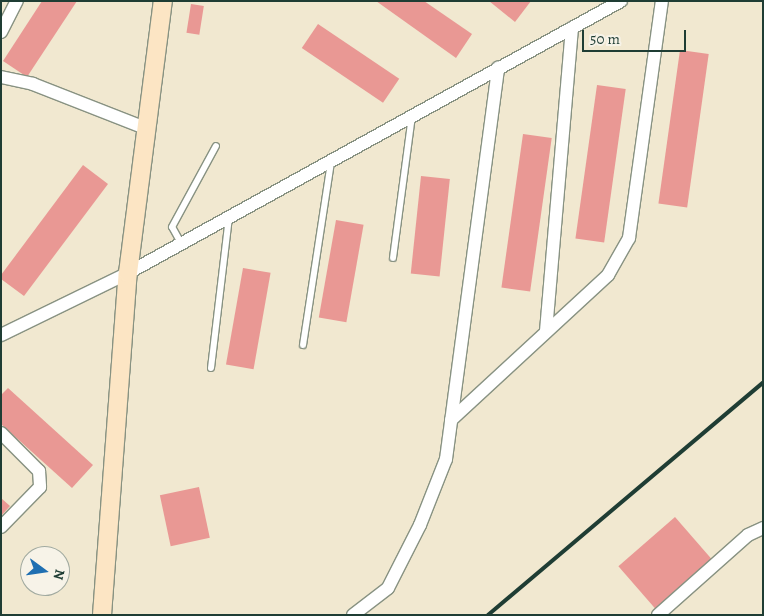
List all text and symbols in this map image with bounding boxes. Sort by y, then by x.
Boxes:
scale bar [584,20,688,52]
text: 50 m [590,29,620,49]
north arrow [20,546,70,596]
text: N [49,567,70,582]

